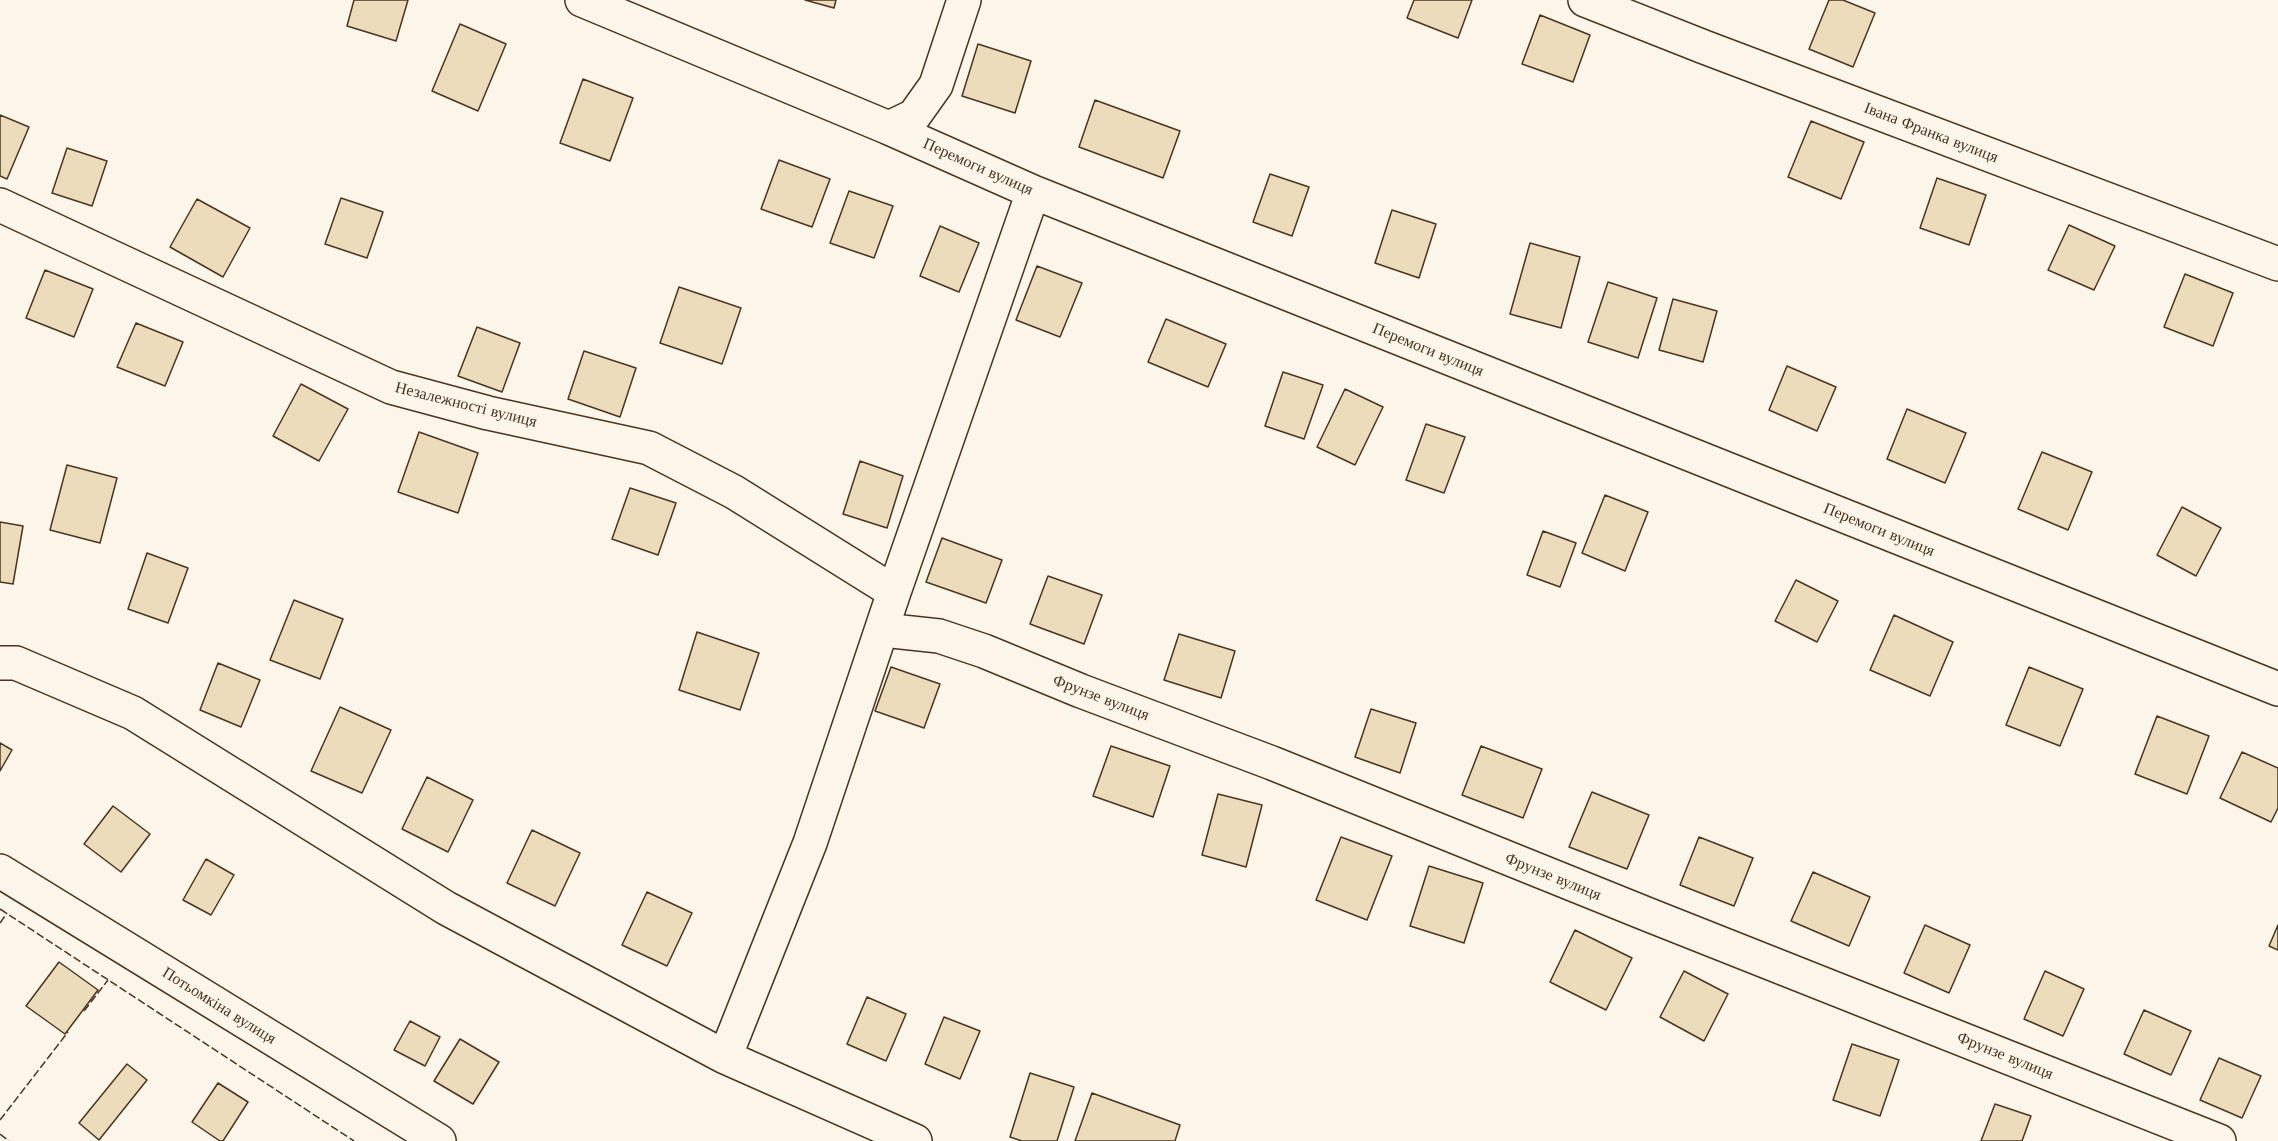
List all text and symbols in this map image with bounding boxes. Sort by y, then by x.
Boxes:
street label: Івана Франка вулиця [1861,99,2001,167]
street label: Перемоги вулиця [920,134,1036,200]
street label: Перемоги вулиця [1370,319,1486,381]
street label: Незалежності вулиця [393,378,539,432]
street label: Перемоги вулиця [1821,499,1937,561]
street label: Фрунзе вулиця [1050,671,1152,725]
street label: Фрунзе вулиця [1502,849,1604,905]
street label: Потьомкіна вулиця [158,963,280,1049]
street label: Фрунзе вулиця [1954,1028,2056,1084]

